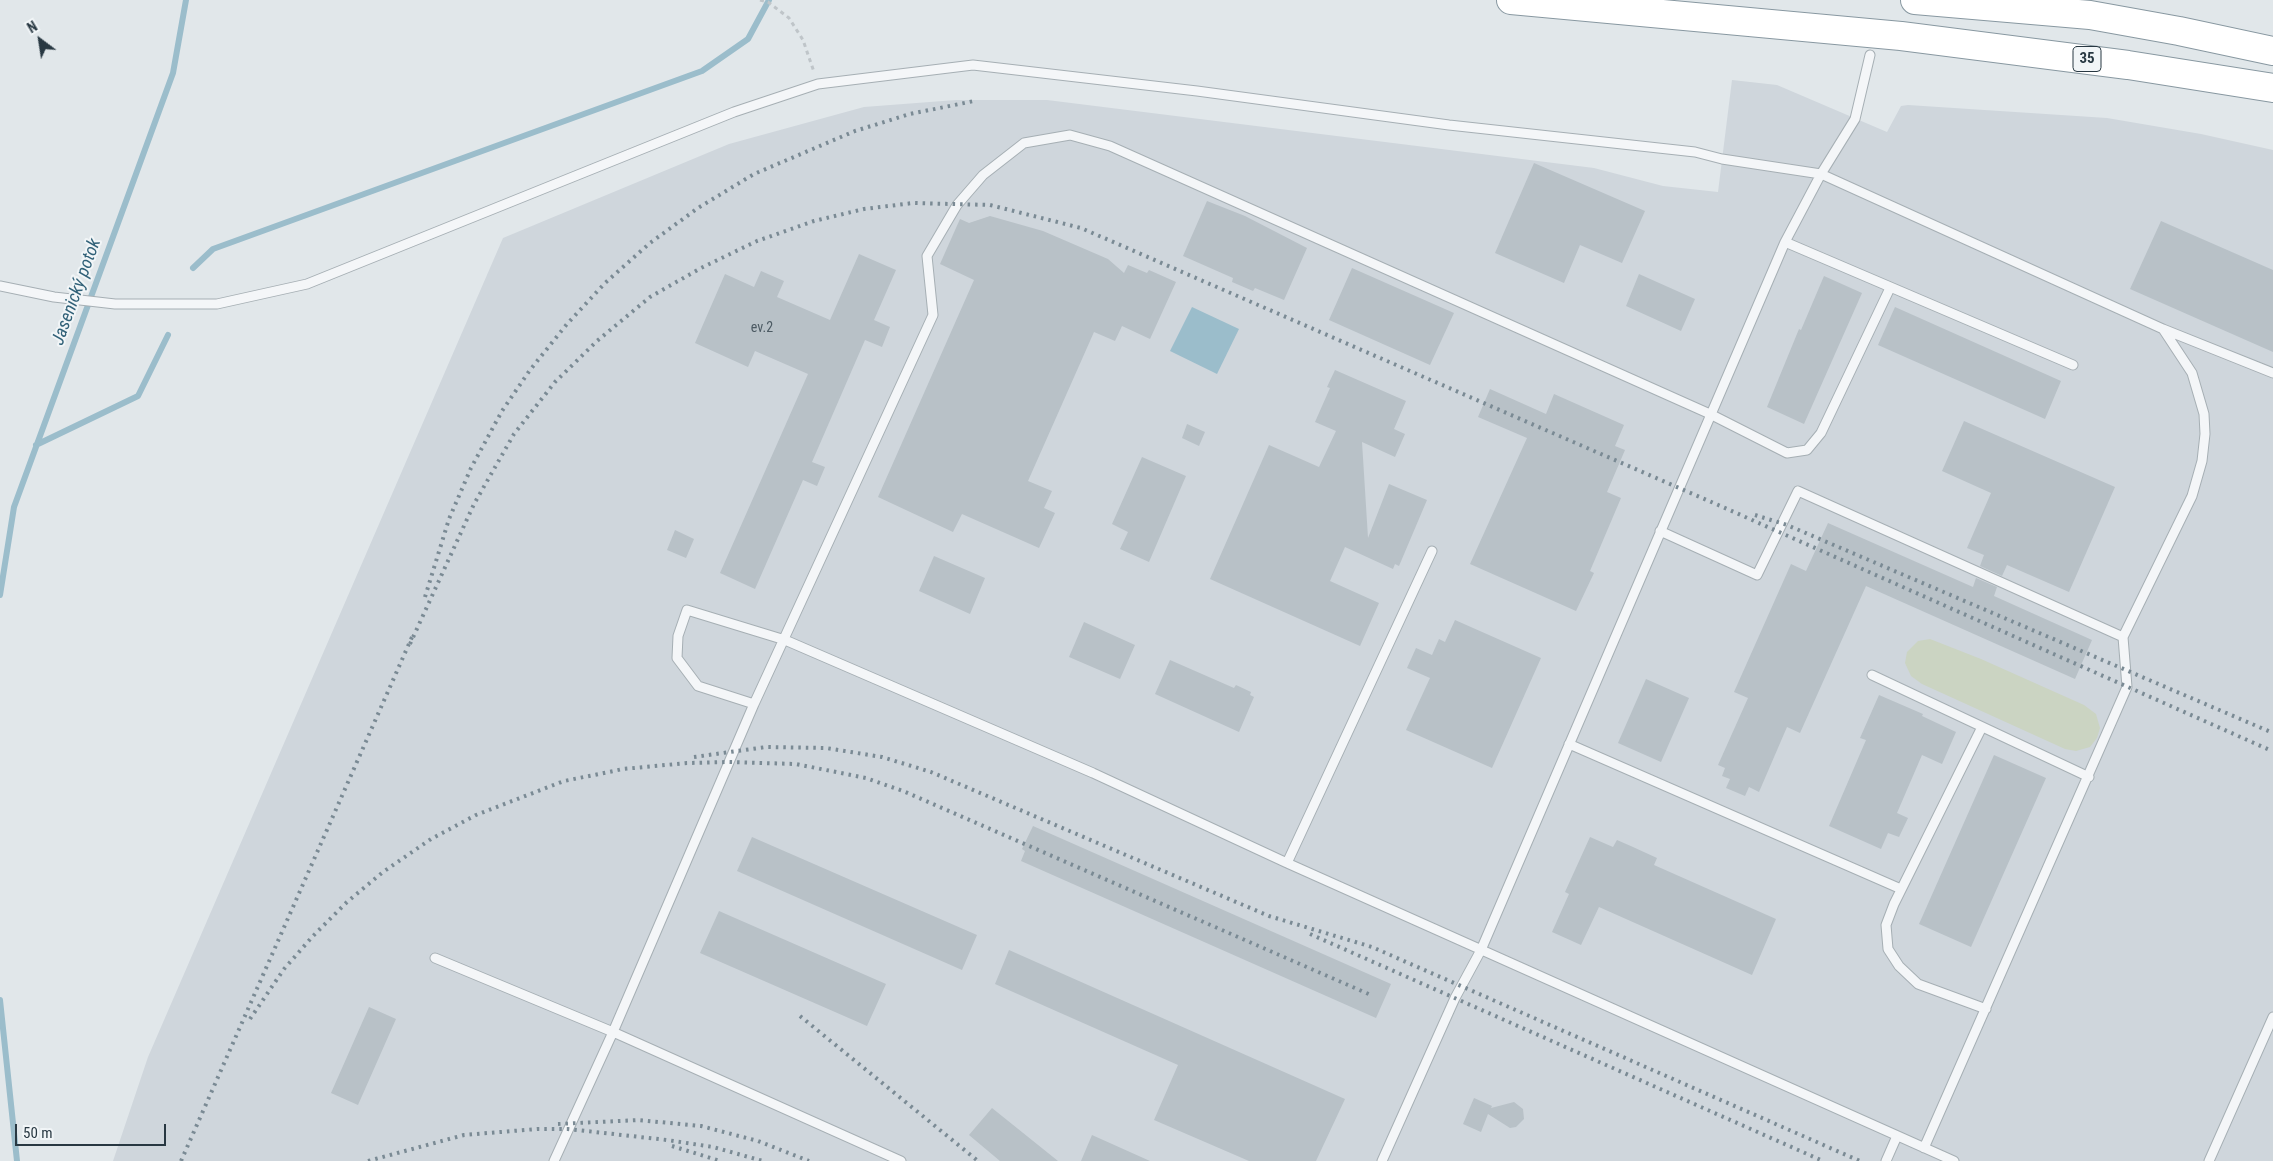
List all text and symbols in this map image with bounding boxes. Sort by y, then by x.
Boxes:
north arrow [15,15,65,65]
text: N [24,18,40,36]
road number: 35 [2073,46,2101,72]
water label: Jasenický potok [48,236,106,348]
house number: ev.2 [751,320,773,336]
scale bar [18,1114,169,1146]
text: 50 m [23,1124,53,1142]

